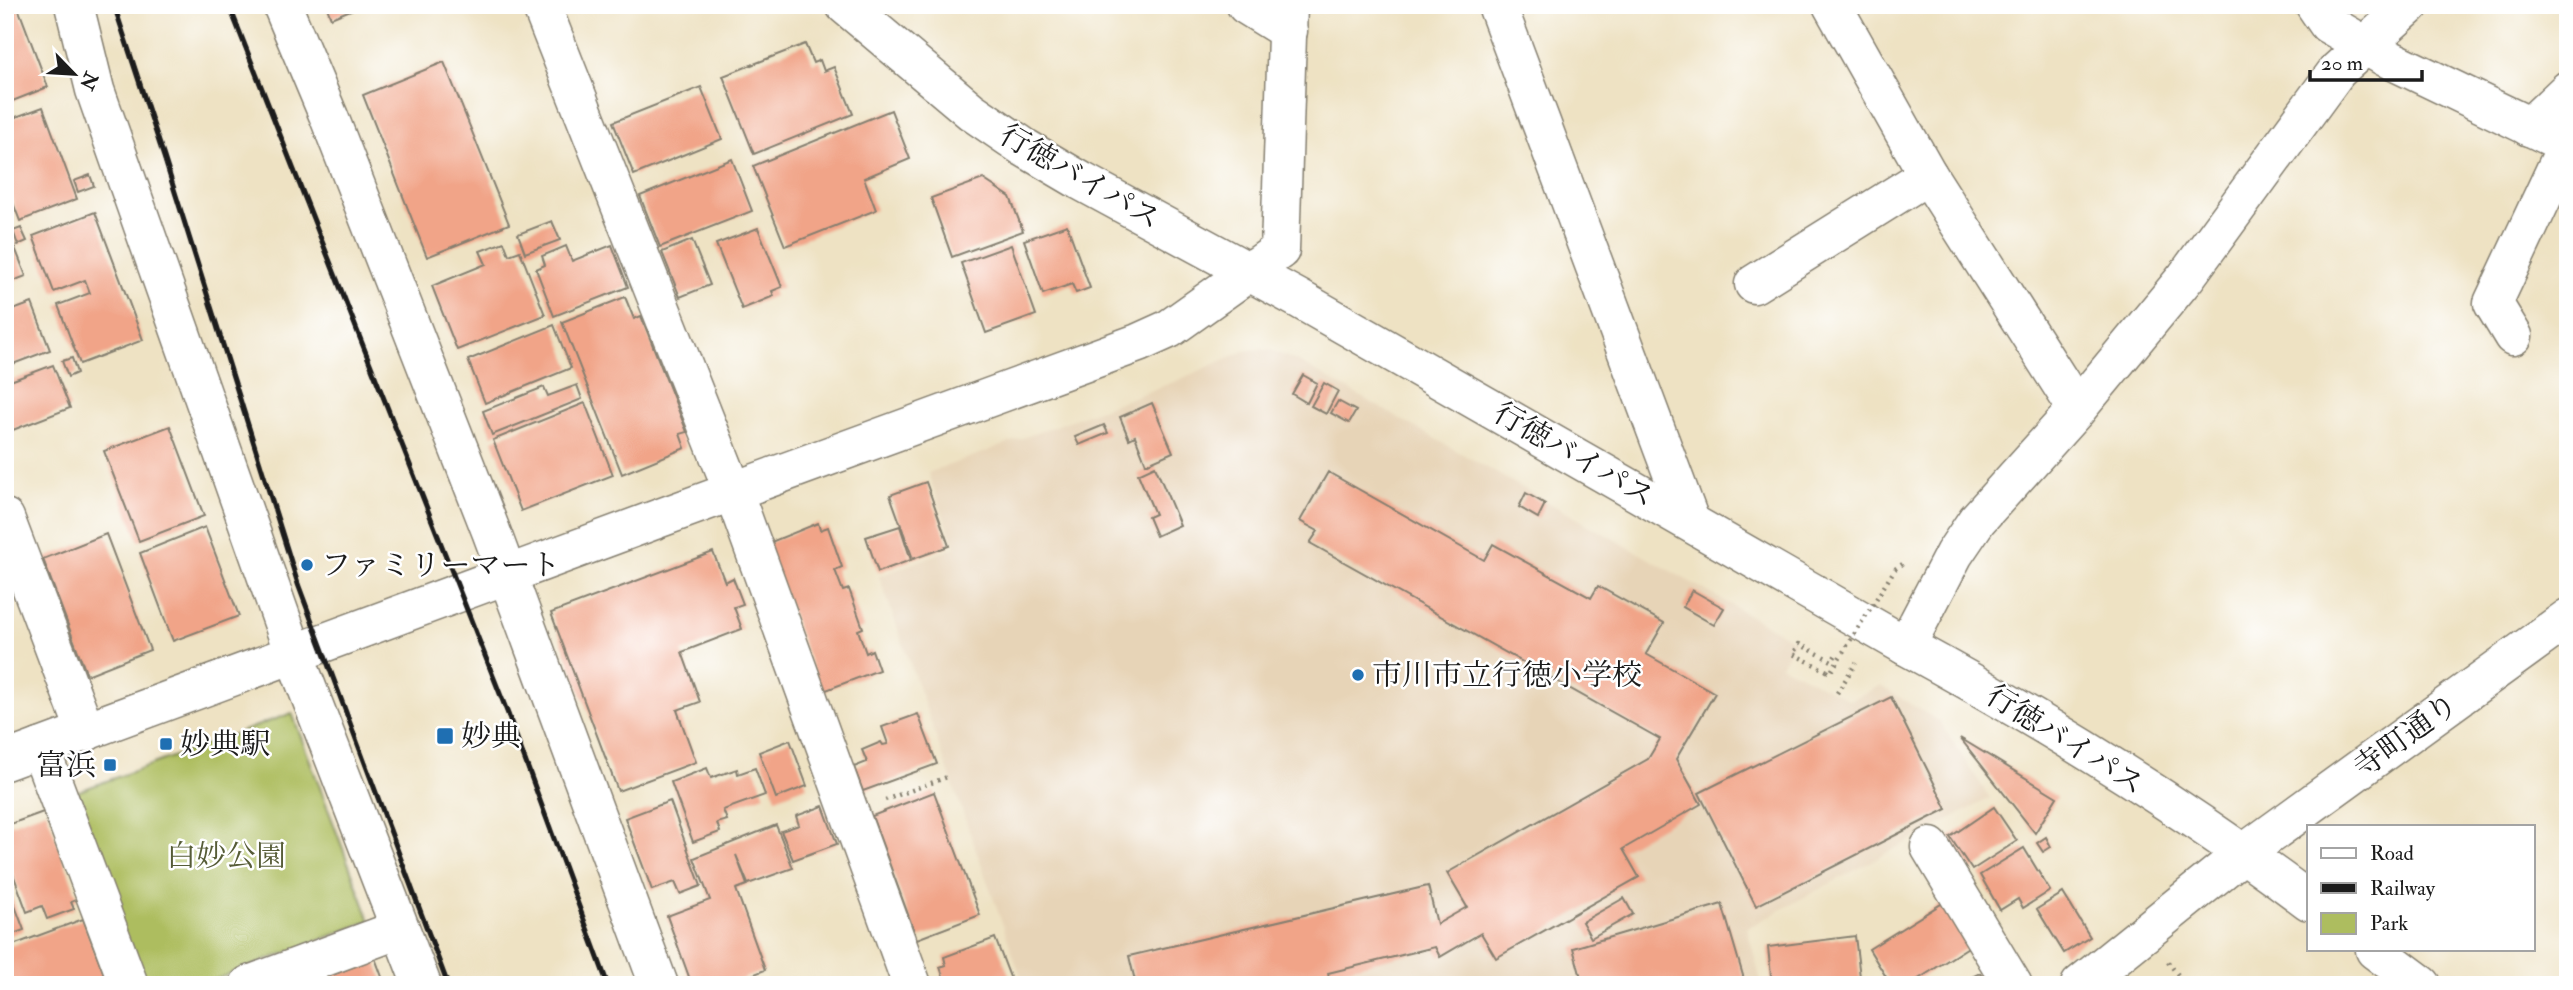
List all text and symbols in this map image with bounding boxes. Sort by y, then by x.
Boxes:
north arrow [38,38,108,108]
scale bar [2310,38,2422,82]
text: 20 m [2321,50,2363,77]
text: N [74,67,103,94]
street label: 行徳バイパス [993,116,1167,238]
street label: 行徳バイパス [1487,394,1661,516]
place label: ファミリーマート [321,547,560,584]
marker: ファミリーマート [299,557,315,573]
place label: 市川市立行徳小学校 [1372,657,1642,694]
marker: 市川市立行徳小学校 [1350,667,1366,683]
street label: 行徳バイパス [1979,677,2151,803]
street label: 寺町通り [2347,686,2465,786]
place label: 妙典 [461,718,521,755]
place label: 妙典駅 [180,726,270,763]
marker: 妙典 [435,726,455,746]
marker: 妙典駅 [158,736,174,752]
place label: 富浜 [36,747,96,784]
marker: 富浜 [102,757,118,773]
legend [2307,825,2534,951]
park label: 白妙公園 [166,838,286,875]
text: Road [2370,840,2415,867]
text: Railway [2370,875,2436,902]
text: Park [2370,910,2408,937]

